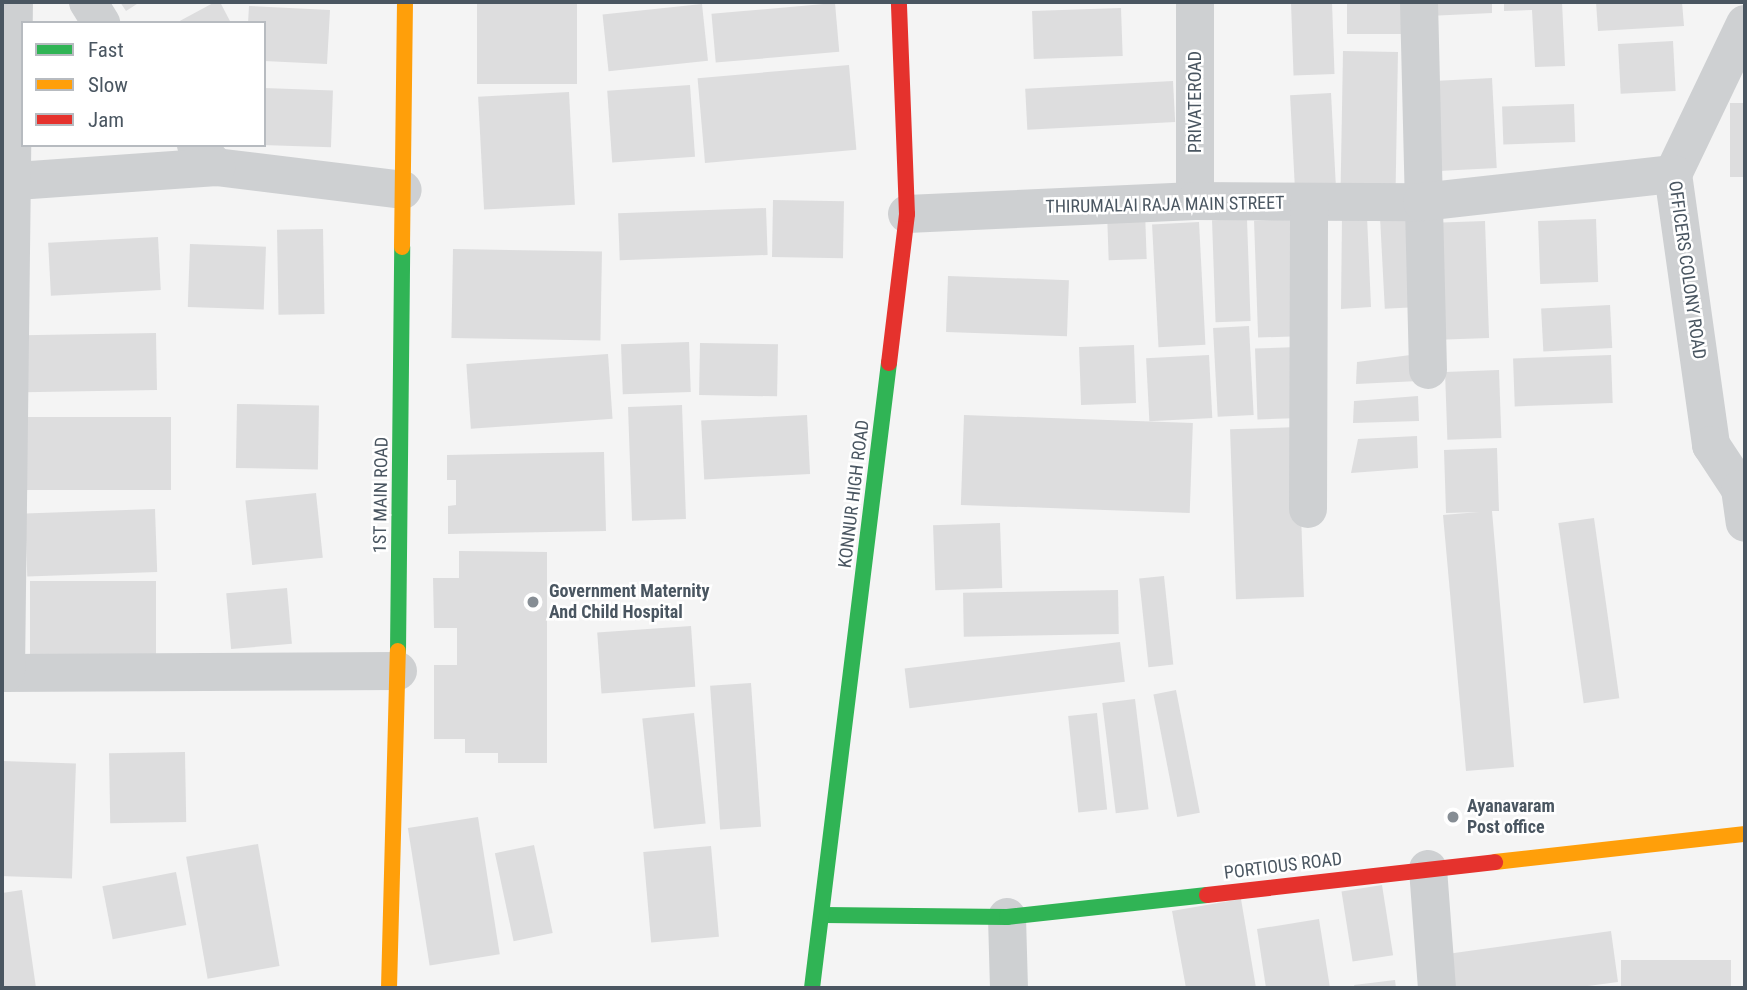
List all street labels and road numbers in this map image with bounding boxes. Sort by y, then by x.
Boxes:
street label: PRIVATEROAD [1184,51,1206,153]
street label: OFFICERS COLONY ROAD [1664,179,1710,361]
street label: THIRUMALAI RAJA MAIN STREET [1045,192,1285,218]
street label: KONNUR HIGH ROAD [834,419,874,569]
street label: 1ST MAIN ROAD [369,437,393,553]
street label: PORTIOUS ROAD [1223,848,1343,884]

